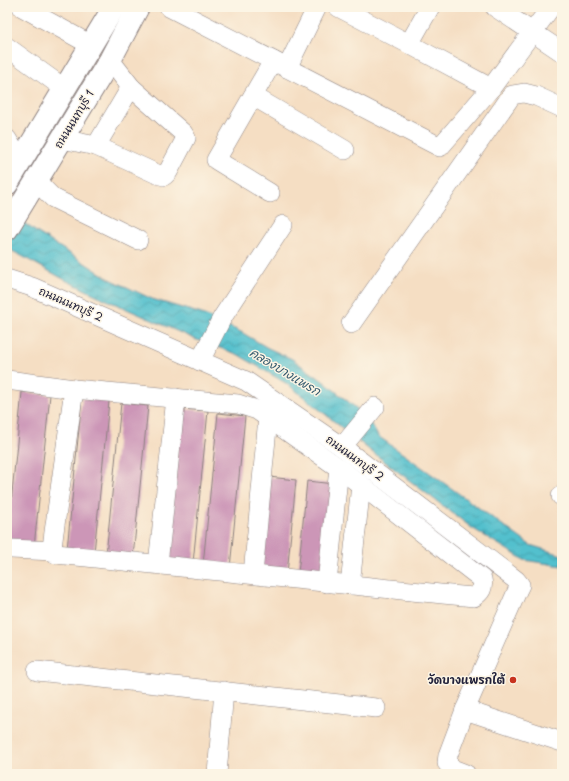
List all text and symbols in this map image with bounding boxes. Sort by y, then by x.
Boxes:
street label: ถนนนนทบุรี 1 [49,86,99,152]
street label: ถนนนนทบุรี 2 [36,282,106,326]
water label: คลองบางแพรก [247,343,325,400]
street label: ถนนนนทบุรี 2 [322,431,388,486]
place label: วัดบางแพรกใต้ [428,671,506,688]
marker: วัดบางแพรกใต้ [508,675,518,685]

